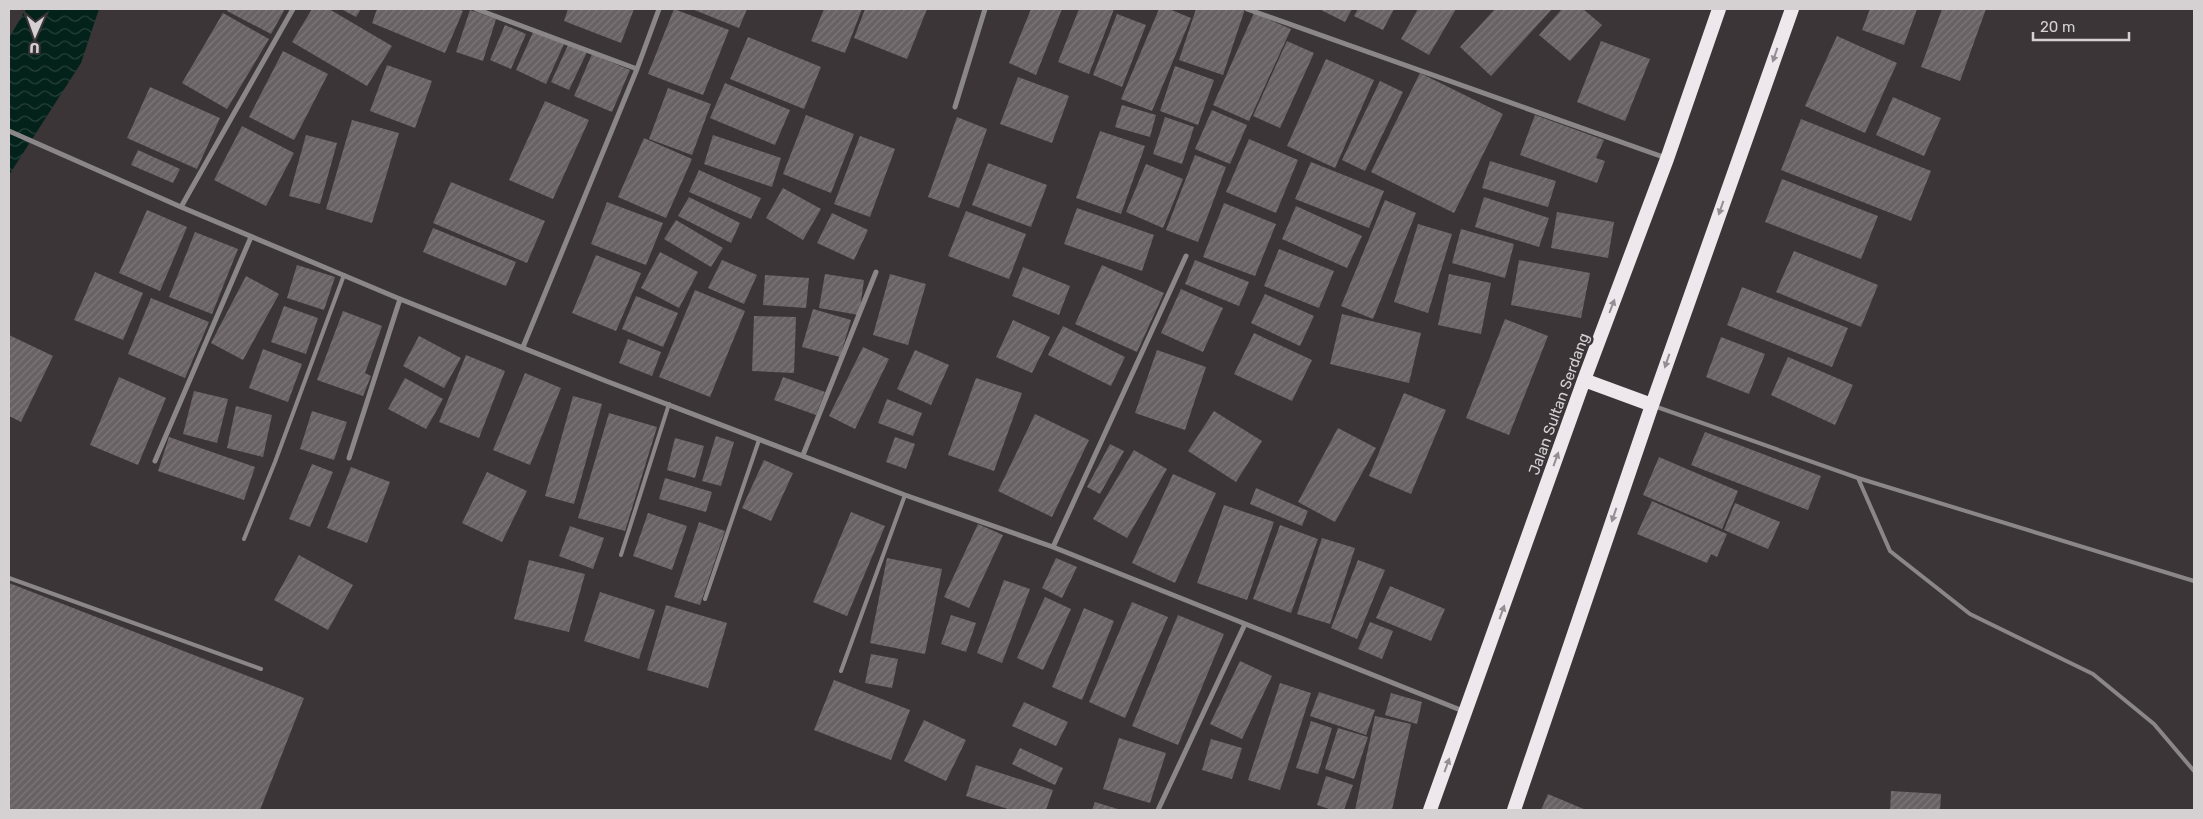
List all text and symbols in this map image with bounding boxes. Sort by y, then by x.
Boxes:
north arrow [10,10,60,60]
scale bar [2033,10,2129,42]
text: 20 m [2040,18,2075,36]
text: U [29,39,40,56]
one-way arrow [1771,47,1779,62]
one-way arrow [1717,201,1725,216]
one-way arrow [1608,298,1616,313]
street label: Jalan Sultan Serdang [1525,331,1593,477]
one-way arrow [1663,354,1671,369]
one-way arrow [1553,451,1560,466]
one-way arrow [1610,508,1618,523]
one-way arrow [1499,604,1506,619]
one-way arrow [1444,757,1451,772]

